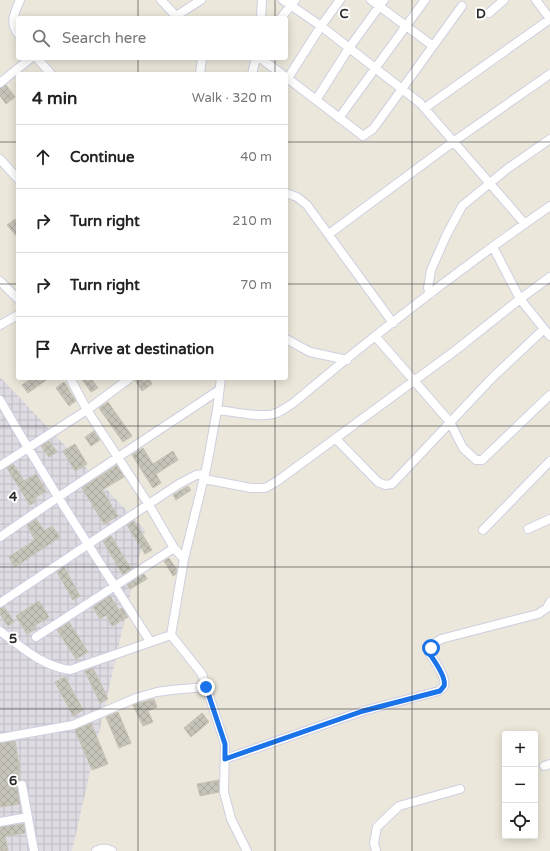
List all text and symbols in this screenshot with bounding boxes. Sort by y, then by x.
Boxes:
text: C [339,6,349,22]
text: D [476,6,486,22]
search box [16,16,288,60]
icon: search [30,27,52,49]
text: Search here [62,29,146,47]
text: 4 min [32,88,77,109]
text: Walk · 320 m [192,90,272,106]
icon: ahead [32,146,54,168]
text: Continue [70,148,134,166]
text: 40 m [240,149,272,165]
icon: right [32,210,54,232]
text: Turn right [70,212,140,230]
text: 210 m [232,213,272,229]
icon: right [32,274,54,296]
text: Turn right [70,276,140,294]
text: 70 m [240,277,272,293]
icon: arrive [32,338,54,360]
text: Arrive at destination [70,340,214,358]
text: 4 [9,489,18,505]
text: 5 [9,631,17,647]
route start [422,639,440,657]
route end [197,678,215,696]
map controls [502,731,538,839]
button: + [502,731,538,767]
button: − [502,767,538,803]
text: 6 [9,773,17,789]
button: locate [502,803,538,839]

